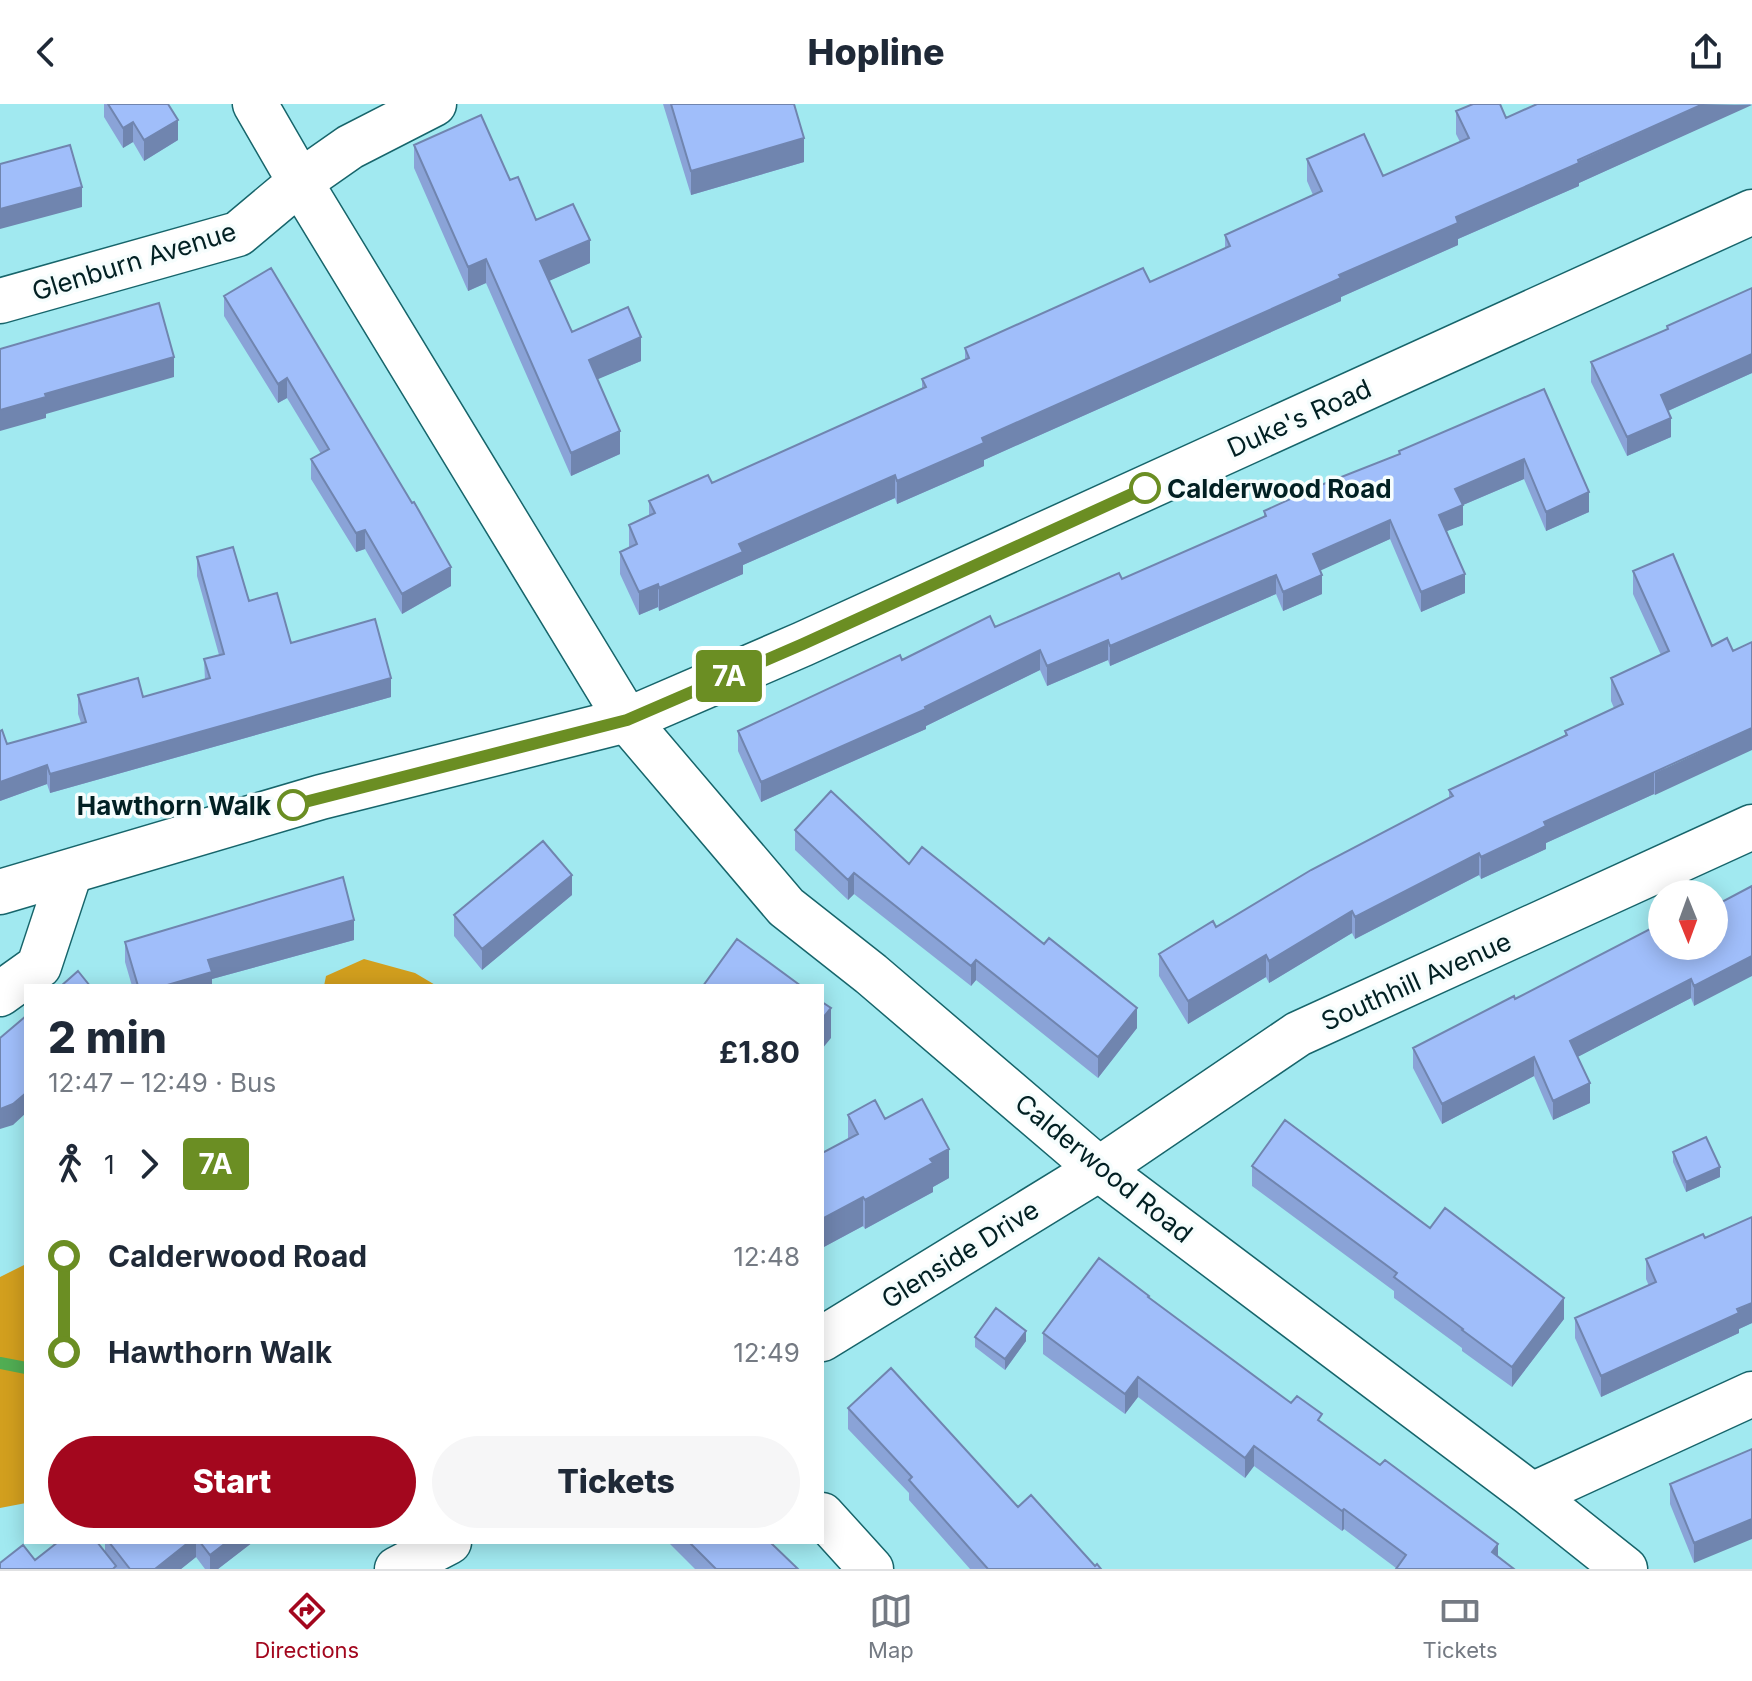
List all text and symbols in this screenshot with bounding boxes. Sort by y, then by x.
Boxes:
icon: back [24,30,68,74]
text: Hopline [807,30,945,74]
icon: share [1684,30,1728,74]
street label: Glenburn Avenue [28,215,240,307]
street label: Duke's Road [1222,372,1376,464]
marker: Calderwood Road [1130,473,1160,503]
place label: Calderwood Road [1167,473,1392,504]
line badge: 7A [693,650,765,702]
text: 7A [712,659,746,693]
place label: Hawthorn Walk [77,790,271,821]
marker: Hawthorn Walk [278,790,308,820]
north arrow [1648,880,1728,960]
map controls [1648,880,1728,960]
street label: Southhill Avenue [1316,925,1516,1037]
text: 2 min [48,1010,167,1064]
text: £1.80 [719,1034,800,1070]
text: 12:47 – 12:49 · Bus [48,1067,276,1098]
street label: Calderwood Road [1009,1087,1199,1249]
icon: walk [48,1142,92,1186]
icon: forward [127,1142,171,1186]
text: 7A [199,1147,233,1181]
text: 1 [104,1149,115,1180]
street label: Glenside Drive [876,1193,1044,1315]
text: Calderwood Road [108,1238,367,1274]
text: 12:48 [733,1241,800,1272]
text: Hawthorn Walk [108,1334,332,1370]
text: 12:49 [733,1337,800,1368]
button: Start [48,1436,416,1528]
button: Tickets [432,1436,800,1528]
tab: Directions [254,1589,359,1663]
tab: Map [868,1589,914,1663]
tab: Tickets [1423,1589,1498,1663]

